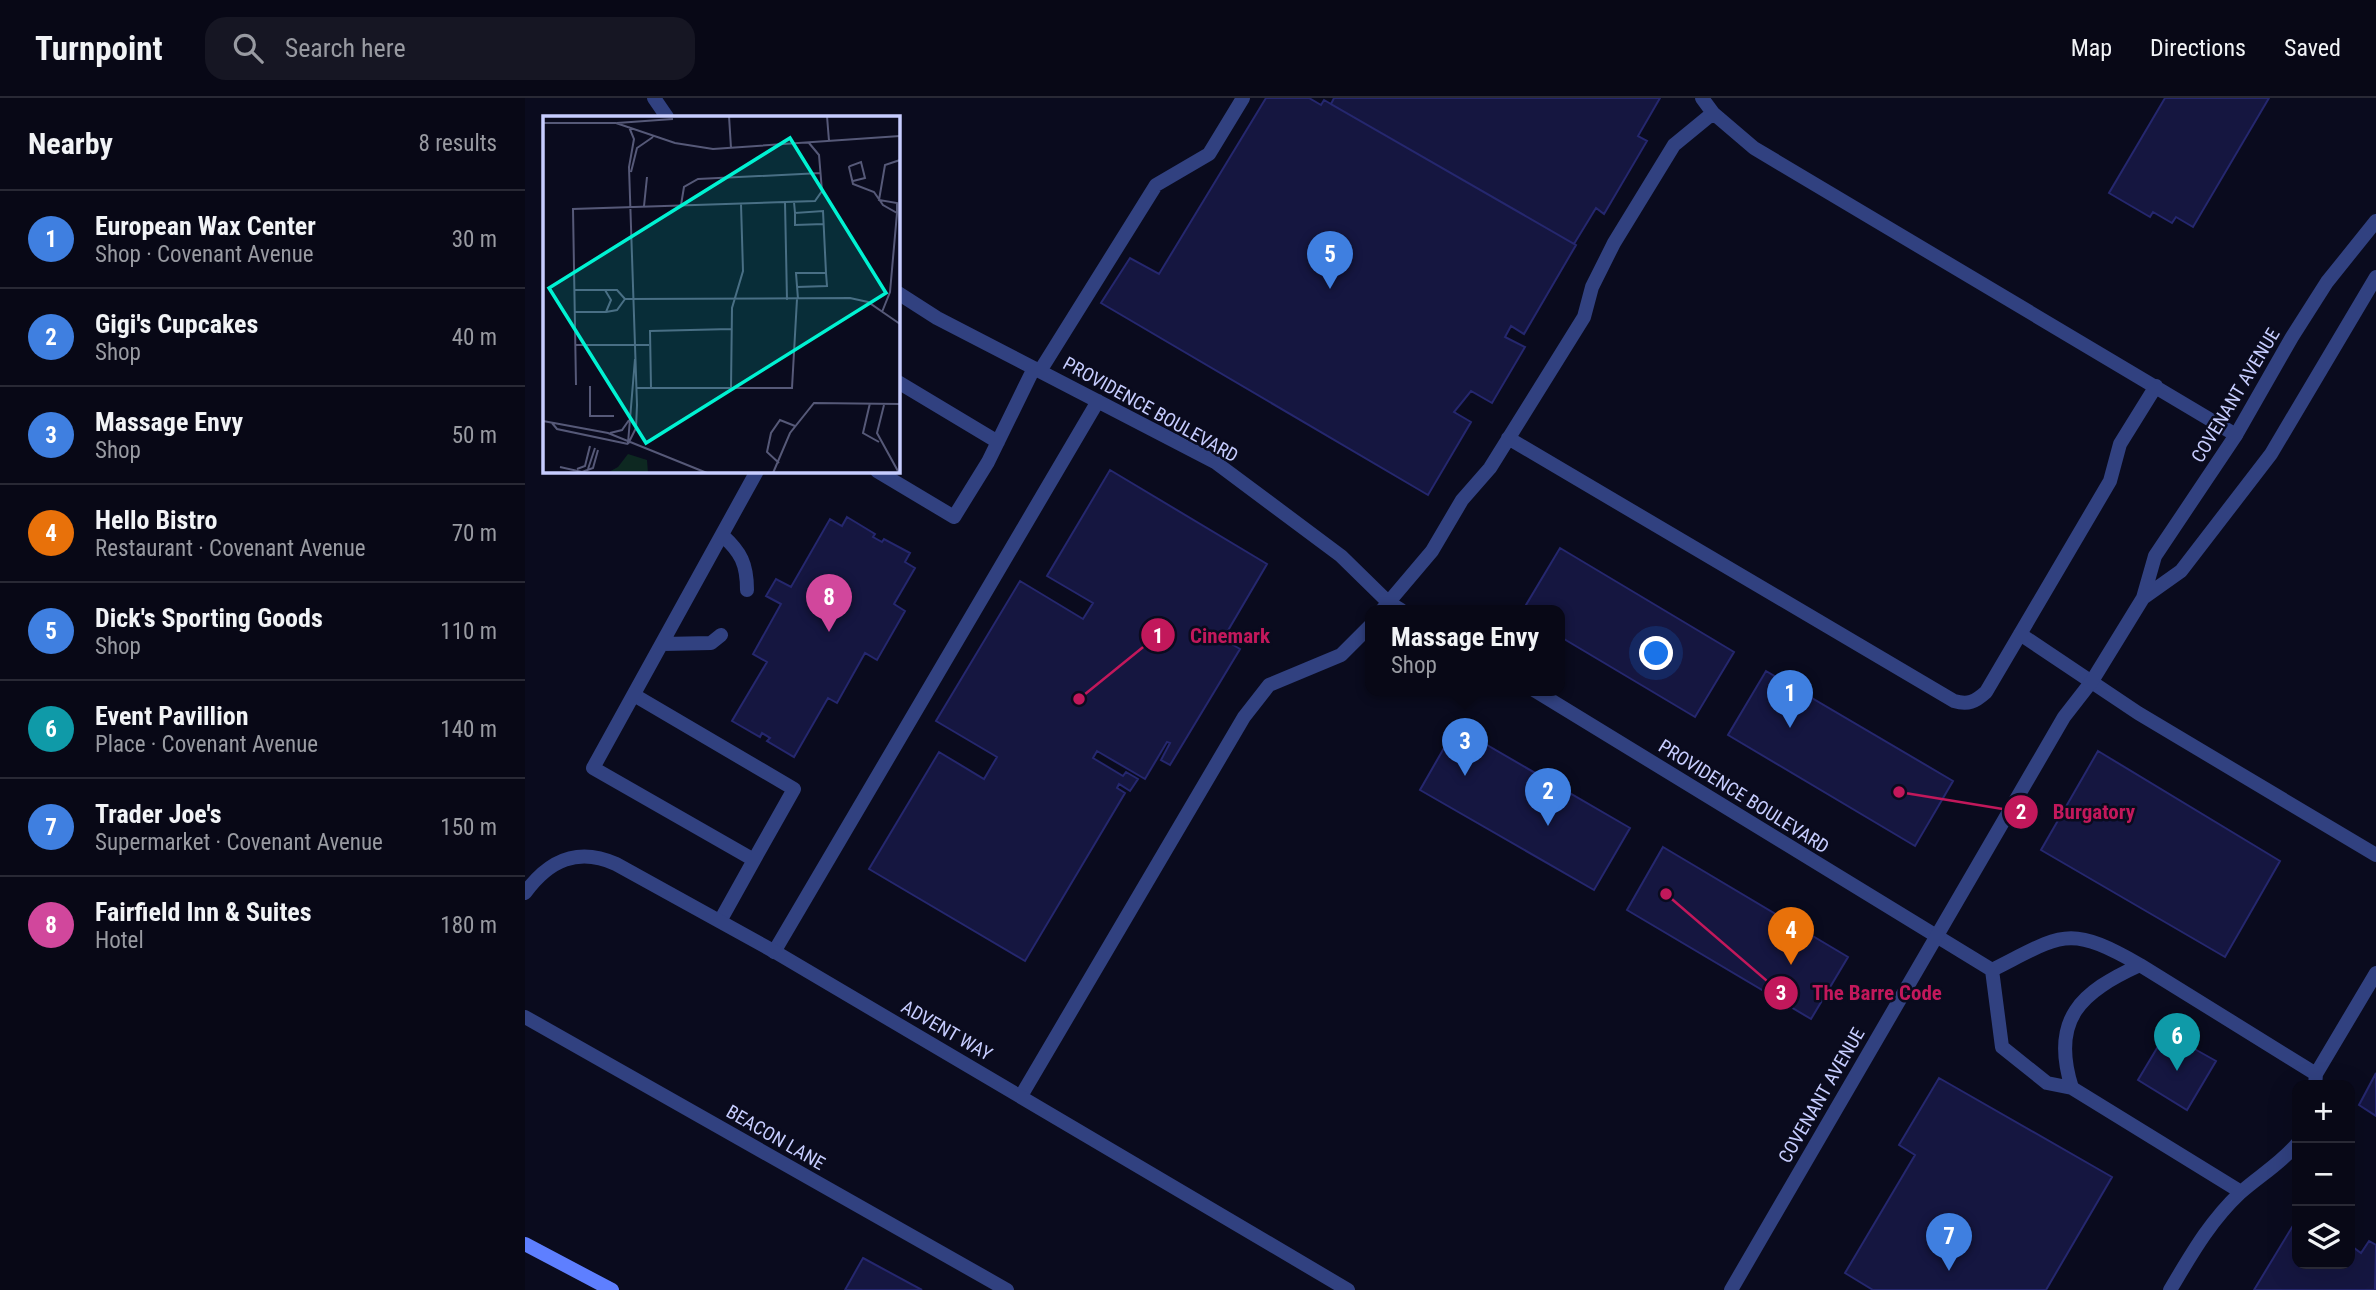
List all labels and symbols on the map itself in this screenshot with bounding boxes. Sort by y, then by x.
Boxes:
inset map [543,116,899,472]
pin: 5 [1307,231,1353,289]
street label: COVENANT AVENUE [2186,324,2285,467]
street label: PROVIDENCE BOULEVARD [1059,352,1242,467]
pin: 8 [806,574,852,632]
callout: Cinemark [1141,614,1284,656]
text: 1 [1153,624,1163,648]
text: Cinemark [1190,624,1271,648]
your location [1639,636,1673,670]
pin: 1 [1767,670,1813,728]
pin: 3 [1442,718,1488,776]
street label: PROVIDENCE BOULEVARD [1654,735,1833,858]
pin: 2 [1525,768,1571,826]
callout: Burgatory [2004,791,2149,833]
text: 2 [2016,800,2026,824]
text: Burgatory [2053,800,2136,824]
pin: 4 [1768,907,1814,965]
callout: The Barre Code [1763,972,1956,1014]
text: 3 [1776,981,1786,1005]
text: The Barre Code [1812,981,1942,1005]
street label: ADVENT WAY [897,995,996,1066]
pin: 6 [2154,1013,2200,1071]
street label: COVENANT AVENUE [1773,1023,1870,1167]
street label: BEACON LANE [722,1100,829,1175]
pin: 7 [1926,1213,1972,1271]

